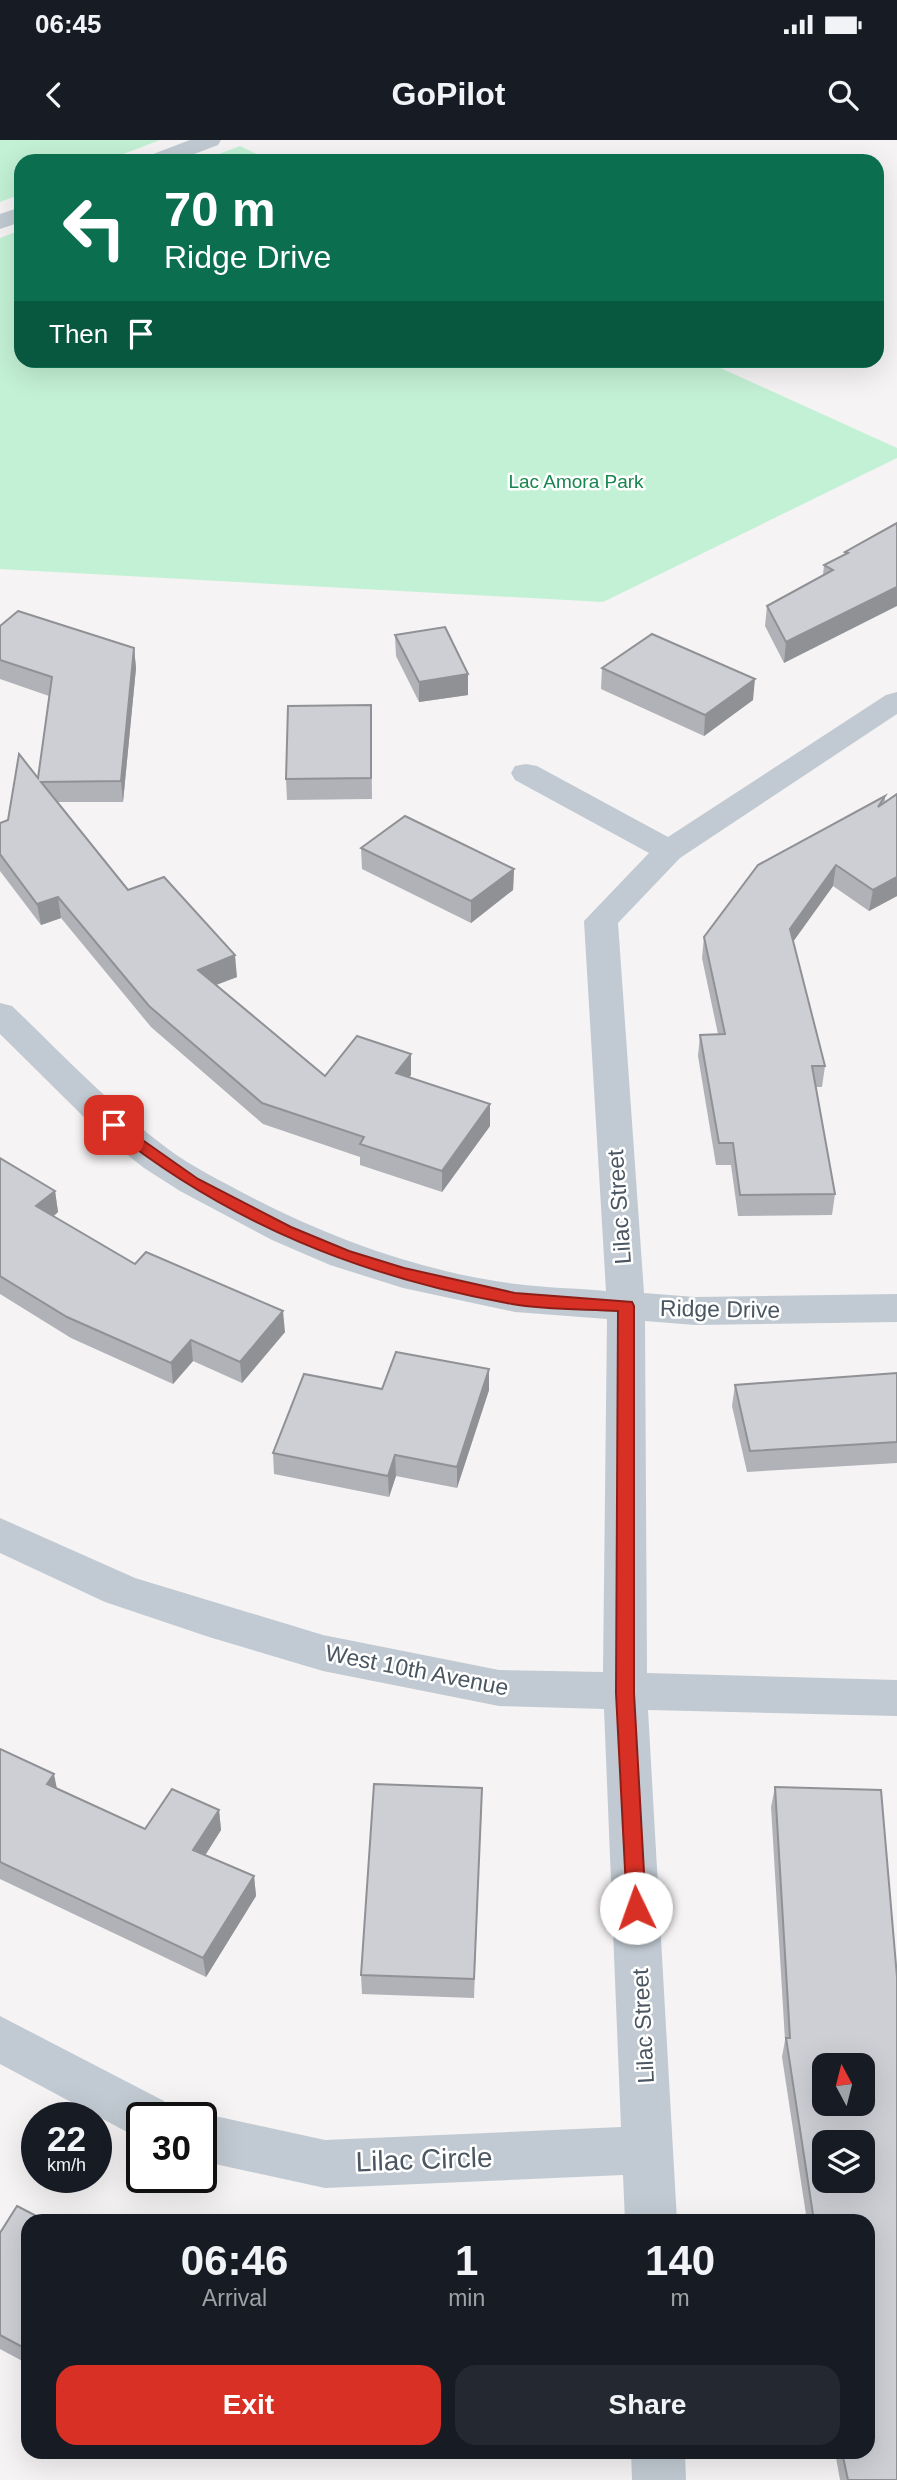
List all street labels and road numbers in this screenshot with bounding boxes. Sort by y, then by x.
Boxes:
street label: Lilac Street [602,1148,636,1265]
street label: Ridge Drive [660,1295,780,1323]
street label: West 10th Avenue [323,1640,511,1700]
street label: Lilac Street [627,1967,659,2084]
street label: Lilac Circle [355,2142,493,2177]

